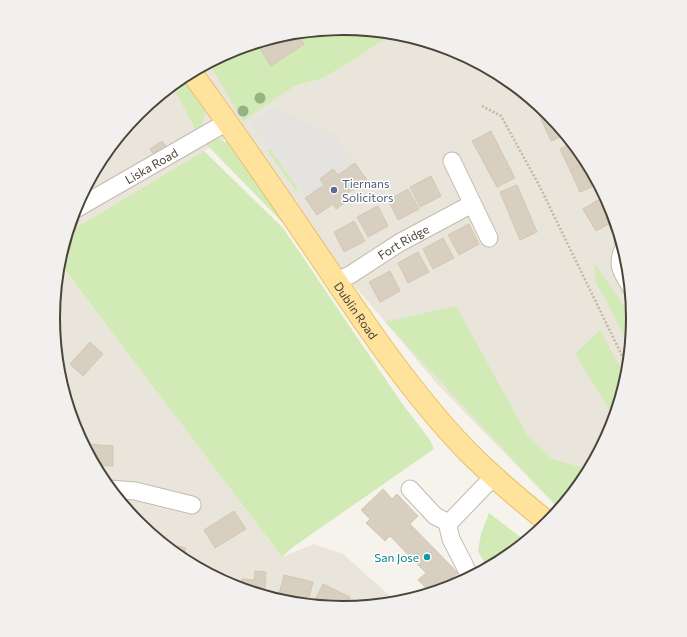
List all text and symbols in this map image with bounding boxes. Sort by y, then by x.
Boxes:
street label: Liska Road [122,145,180,186]
place label: Tiernans Solicitors [342,176,393,204]
marker: Tiernans Solicitors [329,185,339,195]
street label: Fort Ridge [375,221,431,262]
street label: Dublin Road [332,279,381,342]
place label: San Jose [374,550,419,565]
marker: San Jose [422,552,432,562]

